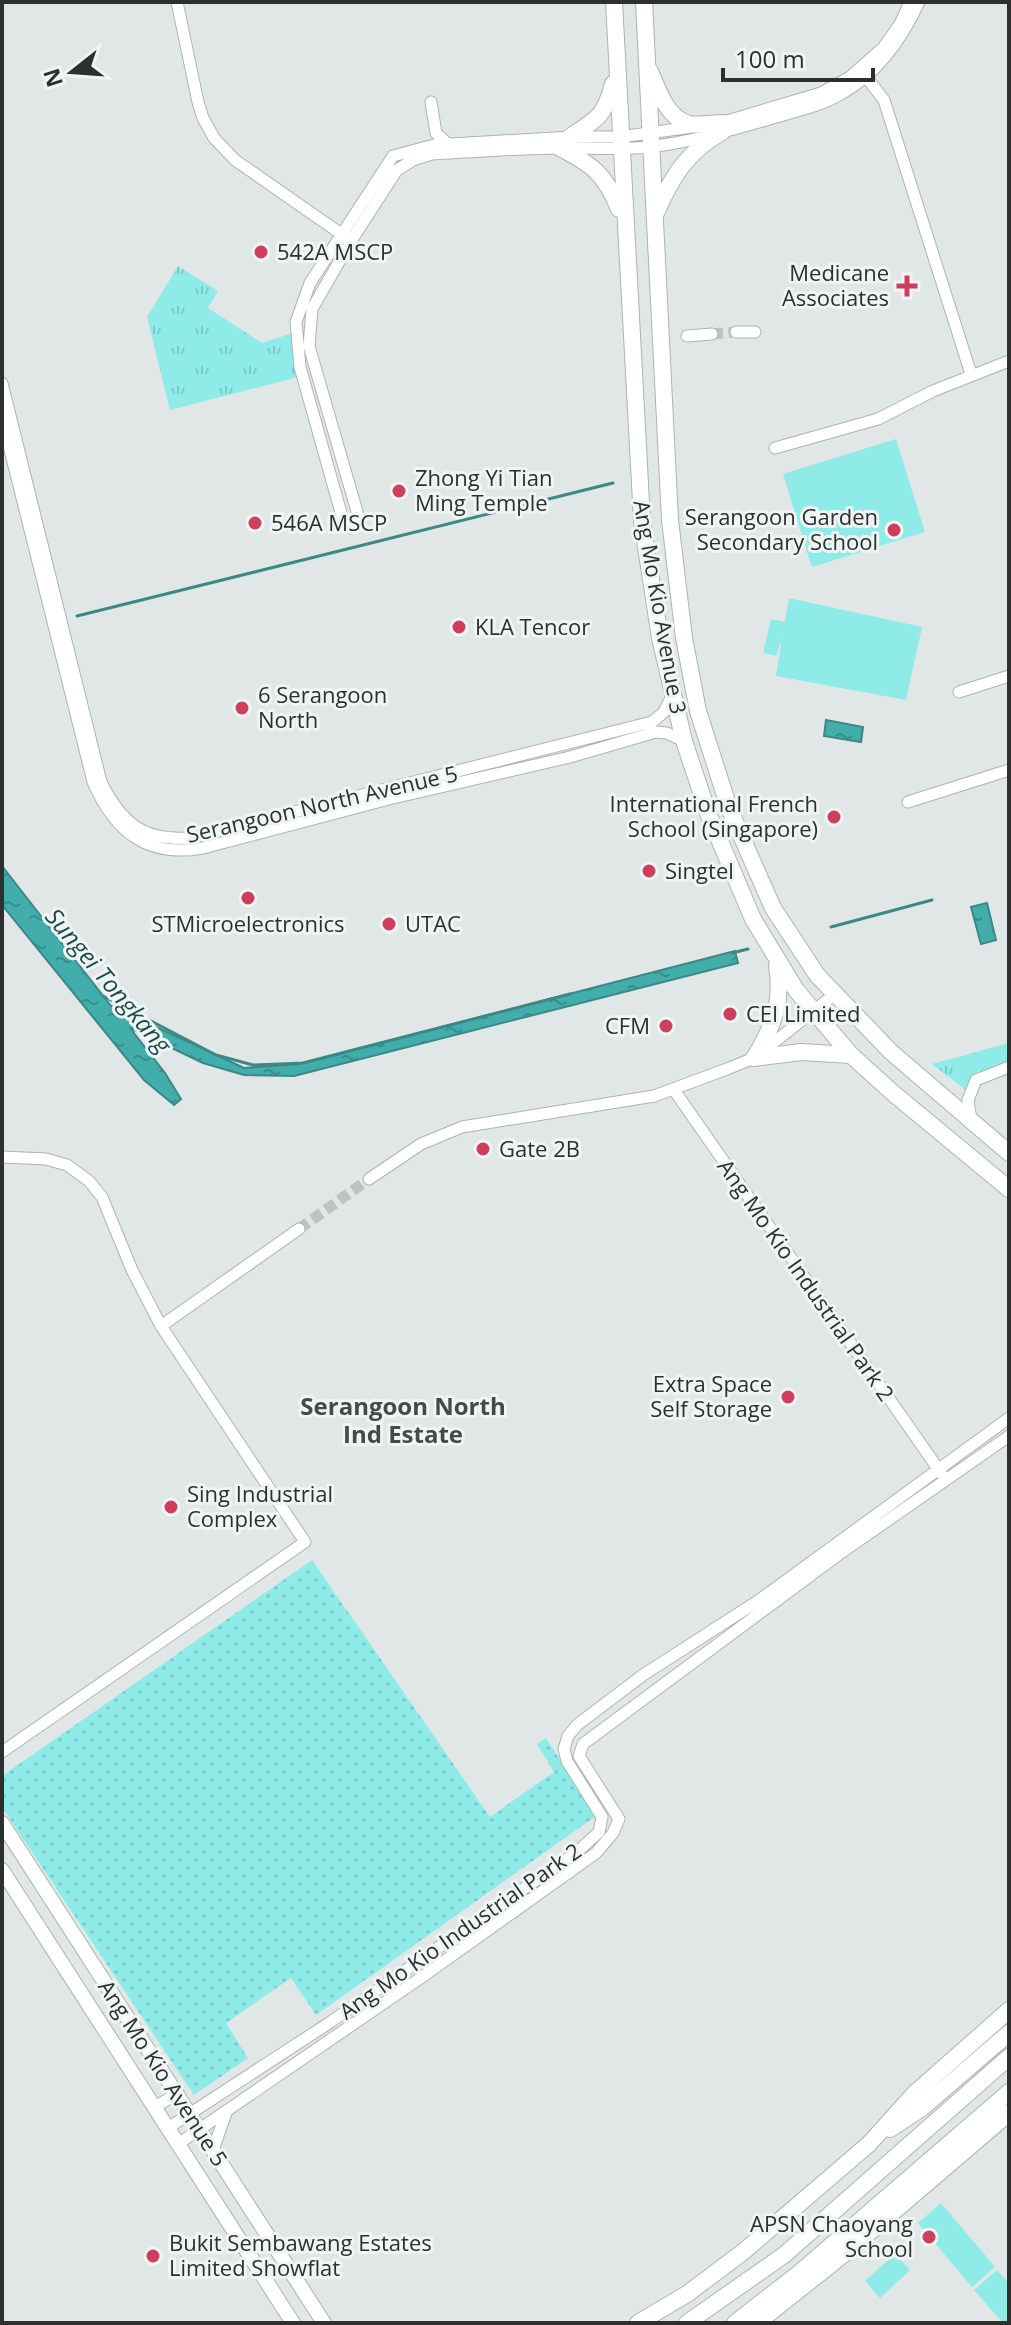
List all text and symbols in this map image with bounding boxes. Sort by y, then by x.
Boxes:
north arrow [32,32,112,112]
scale bar [723,32,873,82]
text: 100 m [735,42,805,75]
text: N [35,65,69,91]
place label: 542A MSCP [277,236,393,266]
marker: 542A MSCP [252,243,270,261]
place label: Medicane Associates [782,257,889,312]
marker: Medicane Associates [896,275,918,297]
place label: Zhong Yi Tian Ming Temple [415,462,552,517]
marker: Zhong Yi Tian Ming Temple [390,482,408,500]
street label: Ang Mo Kio Avenue 3 [627,498,695,716]
place label: Serangoon Garden Secondary School [685,501,878,556]
place label: 546A MSCP [271,507,387,537]
marker: 546A MSCP [246,514,264,532]
marker: Serangoon Garden Secondary School [885,521,903,539]
place label: KLA Tencor [475,611,590,641]
marker: KLA Tencor [450,618,468,636]
place label: 6 Serangoon North [258,679,387,734]
marker: 6 Serangoon North [233,699,251,717]
street label: Serangoon North Avenue 5 [183,757,460,849]
place label: International French School (Singapore) [610,788,818,843]
marker: International French School (Singapore) [825,808,843,826]
place label: Singtel [665,855,734,885]
marker: Singtel [640,862,658,880]
marker: STMicroelectronics [239,889,257,907]
water label: Sungei Tongkang [39,901,181,1061]
place label: STMicroelectronics [151,908,345,938]
place label: UTAC [405,908,461,938]
marker: UTAC [380,915,398,933]
place label: CEI Limited [746,998,861,1028]
marker: CEI Limited [721,1005,739,1023]
place label: CFM [605,1010,650,1040]
marker: CFM [657,1017,675,1035]
place label: Gate 2B [499,1133,580,1163]
marker: Gate 2B [474,1140,492,1158]
street label: Ang Mo Kio Industrial Park 2 [712,1152,902,1406]
place label: Extra Space Self Storage [650,1368,772,1423]
marker: Extra Space Self Storage [779,1388,797,1406]
district label: Serangoon North Ind Estate [300,1389,506,1450]
place label: Sing Industrial Complex [187,1478,333,1533]
marker: Sing Industrial Complex [162,1498,180,1516]
street label: Ang Mo Kio Industrial Park 2 [332,1835,586,2025]
street label: Ang Mo Kio Avenue 5 [92,1973,235,2171]
place label: APSN Chaoyang School [750,2208,913,2263]
place label: Bukit Sembawang Estates Limited Showflat [169,2227,432,2282]
marker: APSN Chaoyang School [920,2228,938,2246]
marker: Bukit Sembawang Estates Limited Showflat [144,2247,162,2265]

